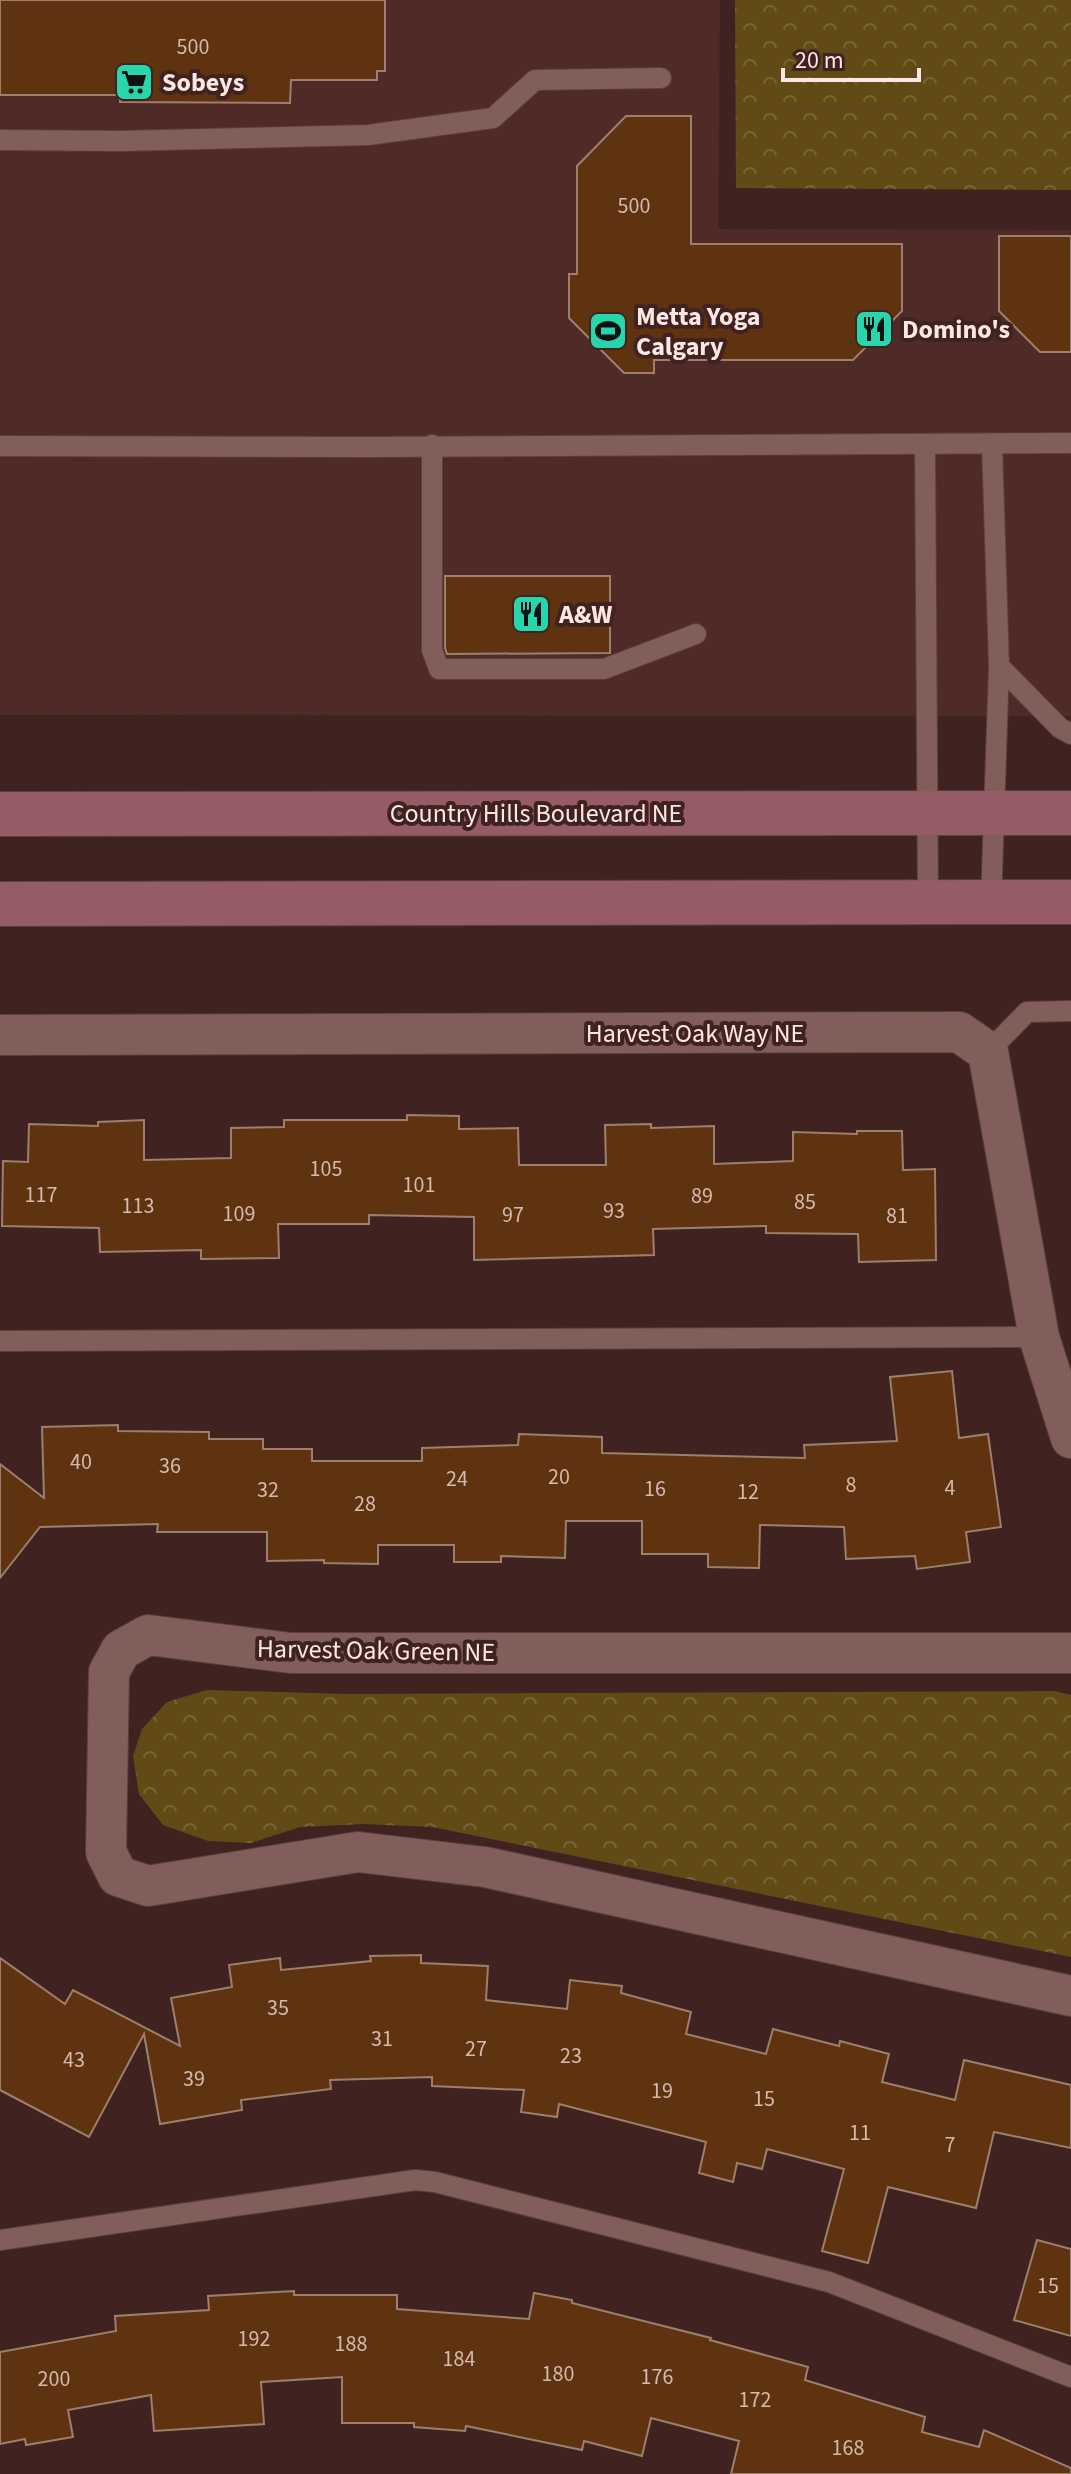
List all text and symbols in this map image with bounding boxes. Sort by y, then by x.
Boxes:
house number: 500 [177,31,209,63]
scale bar [783,32,919,82]
text: 20 m [795,43,844,78]
supermarket icon: Sobeys [113,61,155,103]
place label: Sobeys [162,64,244,101]
house number: 500 [618,190,650,222]
place label: Metta Yoga Calgary [636,298,761,365]
restaurant icon: Domino's [853,308,895,350]
sports icon: Metta Yoga Calgary [587,310,629,352]
place label: Domino's [902,311,1010,348]
restaurant icon: A&W [510,593,552,635]
place label: A&W [558,596,612,633]
street label: Country Hills Boulevard NE [390,795,682,832]
street label: Harvest Oak Way NE [586,1015,804,1052]
house number: 105 [310,1153,342,1185]
house number: 101 [403,1169,435,1201]
house number: 117 [25,1179,57,1211]
house number: 89 [691,1180,713,1212]
house number: 85 [794,1186,816,1218]
house number: 113 [122,1190,154,1222]
house number: 93 [603,1195,625,1227]
house number: 109 [223,1198,255,1230]
house number: 97 [502,1199,524,1231]
house number: 81 [886,1200,908,1232]
house number: 40 [70,1446,92,1478]
house number: 36 [159,1450,181,1482]
house number: 20 [548,1461,570,1493]
house number: 24 [446,1463,468,1495]
house number: 8 [846,1469,857,1501]
house number: 4 [945,1472,956,1504]
house number: 16 [644,1473,666,1505]
house number: 32 [257,1474,279,1506]
house number: 12 [737,1476,759,1508]
house number: 28 [354,1488,376,1520]
street label: Harvest Oak Green NE [257,1630,495,1671]
house number: 35 [267,1992,289,2024]
house number: 31 [371,2023,393,2055]
house number: 27 [465,2033,487,2065]
house number: 23 [560,2040,582,2072]
house number: 43 [63,2044,85,2076]
house number: 39 [183,2063,205,2095]
house number: 19 [651,2075,673,2107]
house number: 15 [753,2083,775,2115]
house number: 11 [849,2117,871,2149]
house number: 7 [945,2129,956,2161]
house number: 15 [1037,2270,1059,2302]
house number: 192 [238,2323,270,2355]
house number: 188 [335,2328,367,2360]
house number: 184 [443,2343,475,2375]
house number: 180 [542,2358,574,2390]
house number: 176 [641,2361,673,2393]
house number: 200 [38,2363,70,2395]
house number: 172 [739,2384,771,2416]
house number: 168 [832,2432,864,2464]

